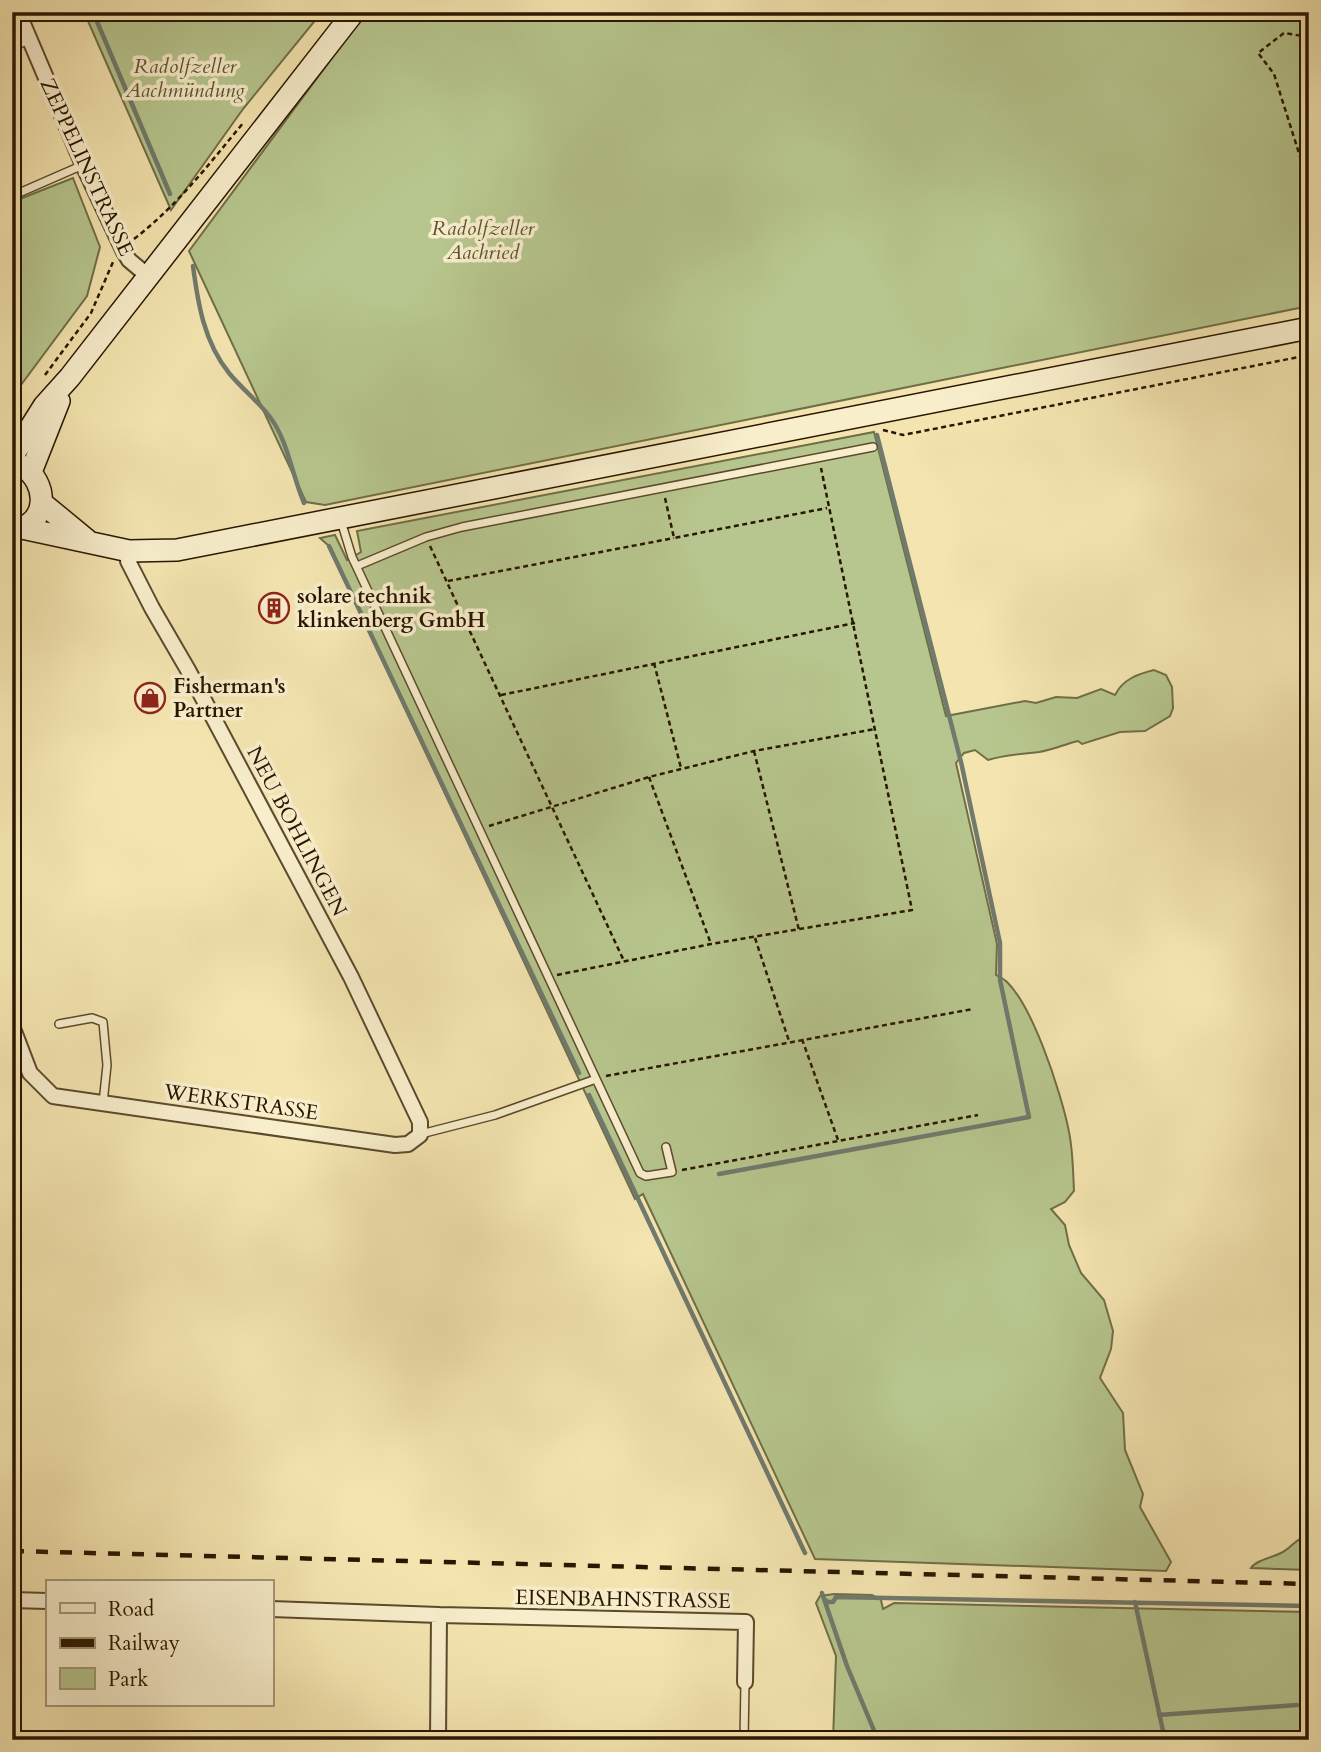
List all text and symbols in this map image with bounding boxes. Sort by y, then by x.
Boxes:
park label: Radolfzeller Aachmündung [124,52,245,105]
street label: ZEPPELINSTRASSE [33,74,140,261]
park label: Radolfzeller Aachried [432,214,536,267]
place label: solare technik klinkenberg GmbH [297,582,486,635]
building icon: solare technik klinkenberg GmbH [257,591,291,625]
place label: Fisherman's Partner [173,672,286,725]
shop icon: Fisherman's Partner [133,681,167,715]
street label: NEU BOHLINGEN [239,741,354,922]
street label: WERKSTRASSE [161,1077,320,1128]
legend [46,1580,273,1706]
street label: EISENBAHNSTRASSE [515,1583,731,1616]
text: Road [108,1595,154,1624]
text: Railway [108,1629,180,1658]
text: Park [108,1665,149,1694]

